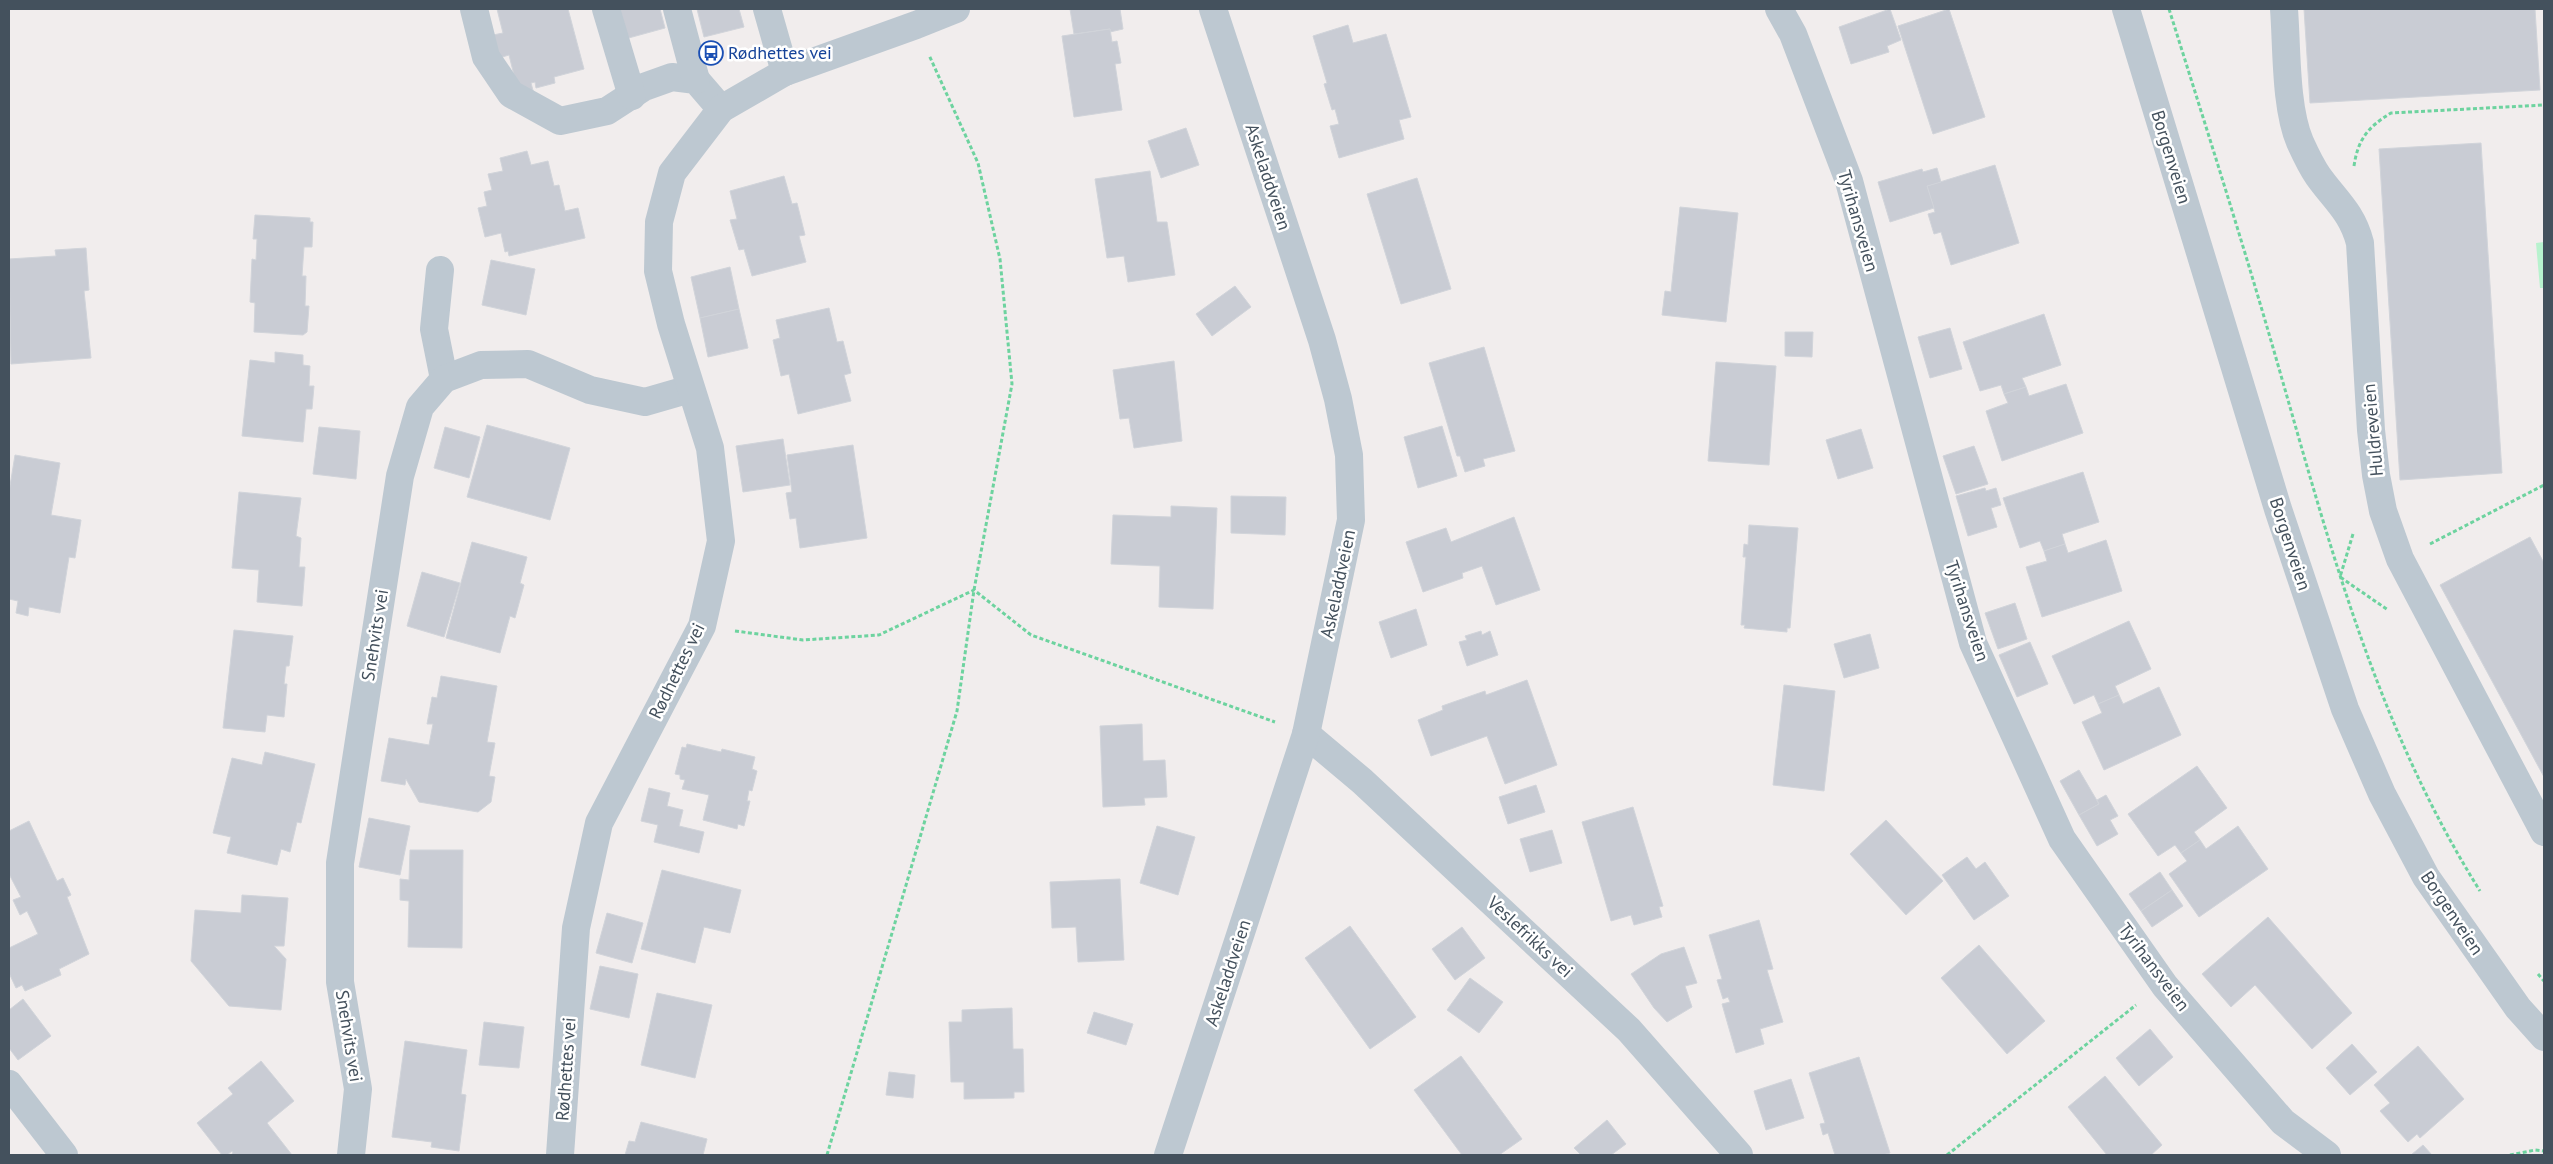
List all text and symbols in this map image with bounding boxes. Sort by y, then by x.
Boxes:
bus stop icon: Rødhettes vei [698,40,724,66]
place label: Rødhettes vei [728,41,832,64]
street label: Borgenveien [2146,107,2197,206]
street label: Askeladdveien [1240,121,1297,233]
street label: Tyrihansveien [1833,167,1884,274]
street label: Huldreveien [2357,383,2388,477]
street label: Borgenveien [2265,494,2316,593]
street label: Askeladdveien [1315,527,1360,640]
street label: Tyrihansveien [1940,558,1995,664]
street label: Snehvits vei [356,587,393,682]
street label: Rødhettes vei [643,619,710,723]
street label: Borgenveien [2416,866,2489,959]
street label: Veslefrikks vei [1482,890,1578,982]
street label: Askeladdveien [1199,917,1256,1029]
street label: Tyrihansveien [2114,918,2195,1015]
street label: Snehvits vei [331,988,368,1083]
street label: Rødhettes vei [550,1016,581,1122]

